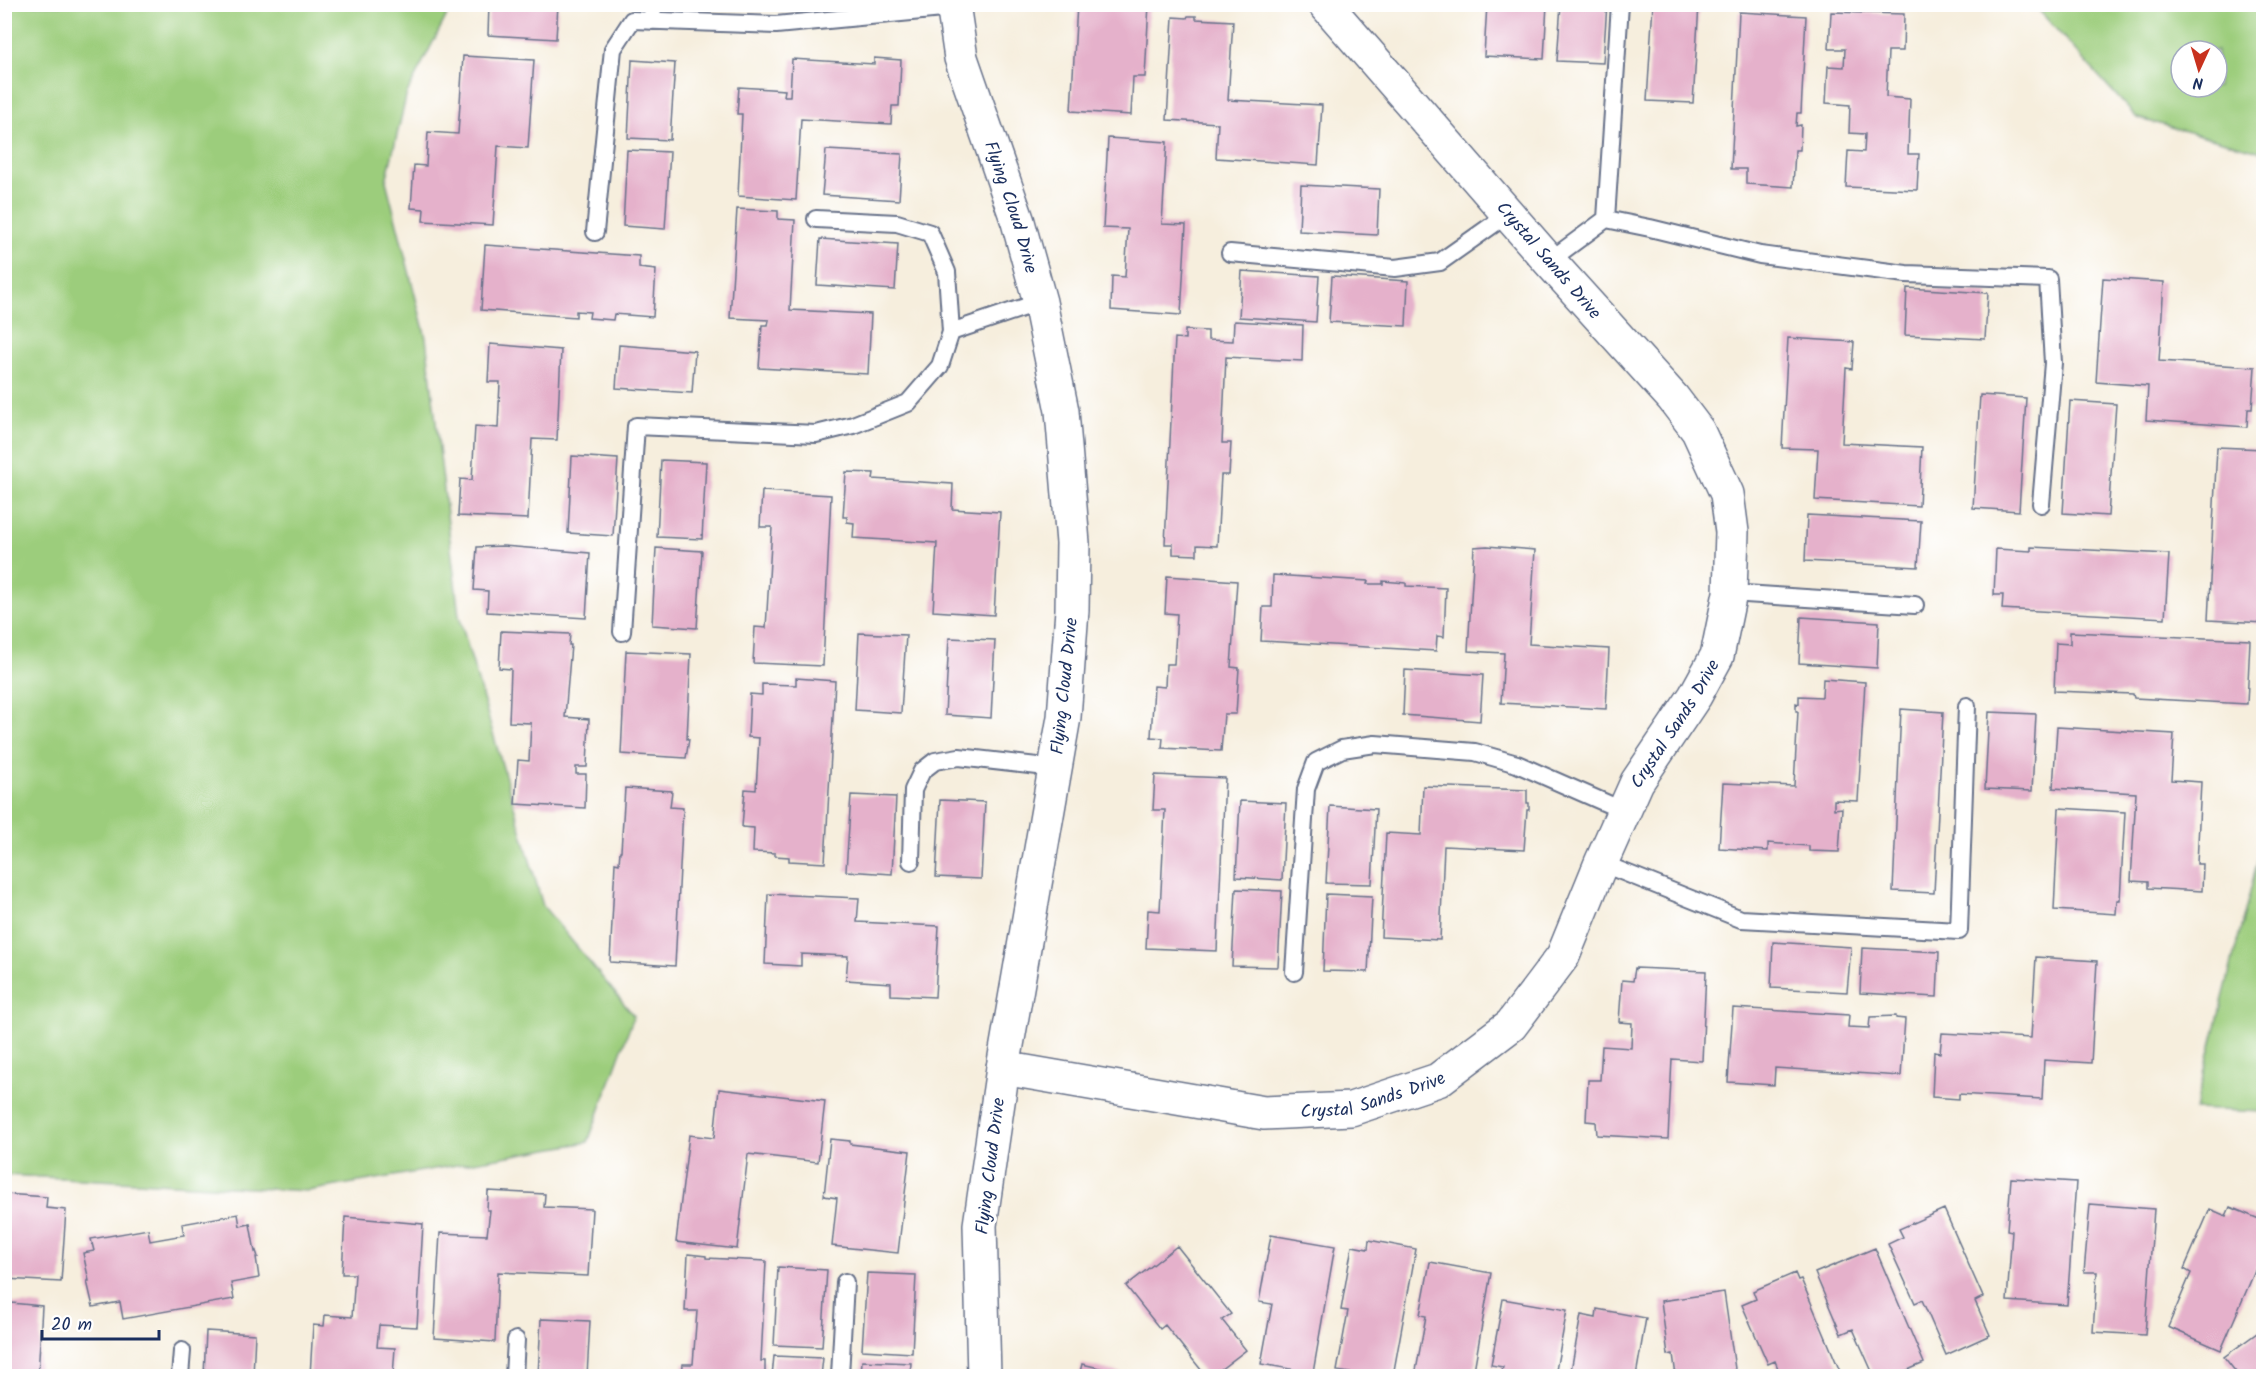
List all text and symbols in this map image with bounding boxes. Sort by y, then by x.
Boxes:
north arrow [2169,39,2229,99]
text: N [2192,70,2204,95]
street label: Flying Cloud Drive [975,137,1045,277]
street label: Crystal Sands Drive [1488,195,1608,327]
street label: Flying Cloud Drive [1044,616,1087,756]
street label: Crystal Sands Drive [1623,654,1728,795]
street label: Crystal Sands Drive [1300,1065,1453,1127]
street label: Flying Cloud Drive [969,1096,1014,1236]
scale bar [42,1303,159,1341]
text: 20 m [51,1311,92,1340]

